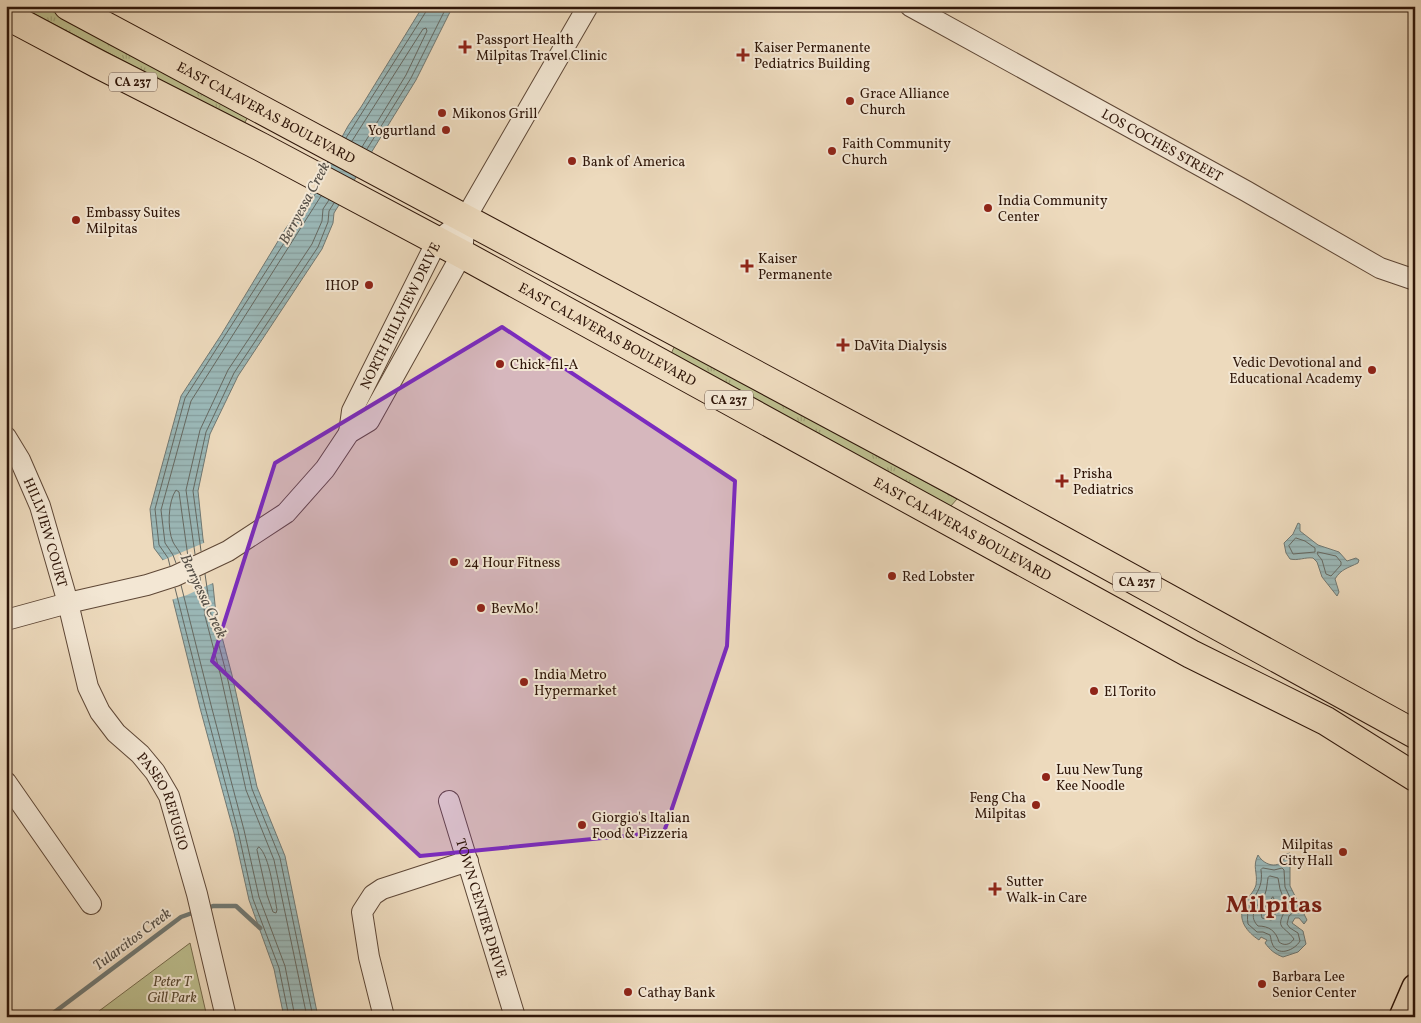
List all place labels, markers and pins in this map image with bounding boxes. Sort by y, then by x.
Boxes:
place label: Passport Health Milpitas Travel Clinic [476,31,607,66]
place label: Kaiser Permanente Pediatrics Building [754,39,871,74]
marker: Passport Health Milpitas Travel Clinic [458,40,472,54]
marker: Kaiser Permanente Pediatrics Building [736,48,750,62]
place label: Grace Alliance Church [860,85,950,120]
marker: Grace Alliance Church [844,95,856,107]
place label: Mikonos Grill [452,105,537,124]
marker: Mikonos Grill [436,107,448,119]
place label: Yogurtland [368,122,436,141]
marker: Yogurtland [440,124,452,136]
place label: Faith Community Church [842,135,951,170]
marker: Faith Community Church [826,145,838,157]
place label: Bank of America [582,153,685,172]
marker: Bank of America [566,155,578,167]
place label: India Community Center [998,192,1108,227]
marker: India Community Center [982,202,994,214]
place label: Embassy Suites Milpitas [86,204,180,239]
marker: Embassy Suites Milpitas [70,214,82,226]
place label: Kaiser Permanente [758,250,833,285]
marker: Kaiser Permanente [740,259,754,273]
place label: IHOP [325,277,359,296]
marker: IHOP [363,279,375,291]
place label: DaVita Dialysis [854,337,947,356]
marker: DaVita Dialysis [836,338,850,352]
place label: Vedic Devotional and Educational Academy [1229,354,1362,389]
place label: Chick-fil-A [510,356,579,375]
marker: Chick-fil-A [494,358,506,370]
marker: Vedic Devotional and Educational Academy [1366,364,1378,376]
place label: Prisha Pediatrics [1073,465,1134,500]
marker: Prisha Pediatrics [1055,474,1069,488]
place label: 24 Hour Fitness [464,554,560,573]
marker: 24 Hour Fitness [448,556,460,568]
place label: Red Lobster [902,568,975,587]
marker: Red Lobster [886,570,898,582]
place label: BevMo! [491,600,540,619]
marker: BevMo! [475,602,487,614]
place label: India Metro Hypermarket [534,666,617,701]
marker: India Metro Hypermarket [518,676,530,688]
place label: El Torito [1104,683,1156,702]
marker: El Torito [1088,685,1100,697]
place label: Luu New Tung Kee Noodle [1056,761,1143,796]
marker: Luu New Tung Kee Noodle [1040,771,1052,783]
place label: Feng Cha Milpitas [969,789,1026,824]
marker: Feng Cha Milpitas [1030,799,1042,811]
place label: Giorgio's Italian Food & Pizzeria [592,809,690,844]
marker: Giorgio's Italian Food & Pizzeria [576,819,588,831]
place label: Milpitas City Hall [1279,836,1333,871]
marker: Milpitas City Hall [1337,846,1349,858]
place label: Sutter Walk-in Care [1006,873,1088,908]
marker: Sutter Walk-in Care [988,882,1002,896]
place label: Barbara Lee Senior Center [1272,968,1357,1003]
marker: Barbara Lee Senior Center [1256,978,1268,990]
place label: Cathay Bank [638,984,716,1003]
marker: Cathay Bank [622,986,634,998]

